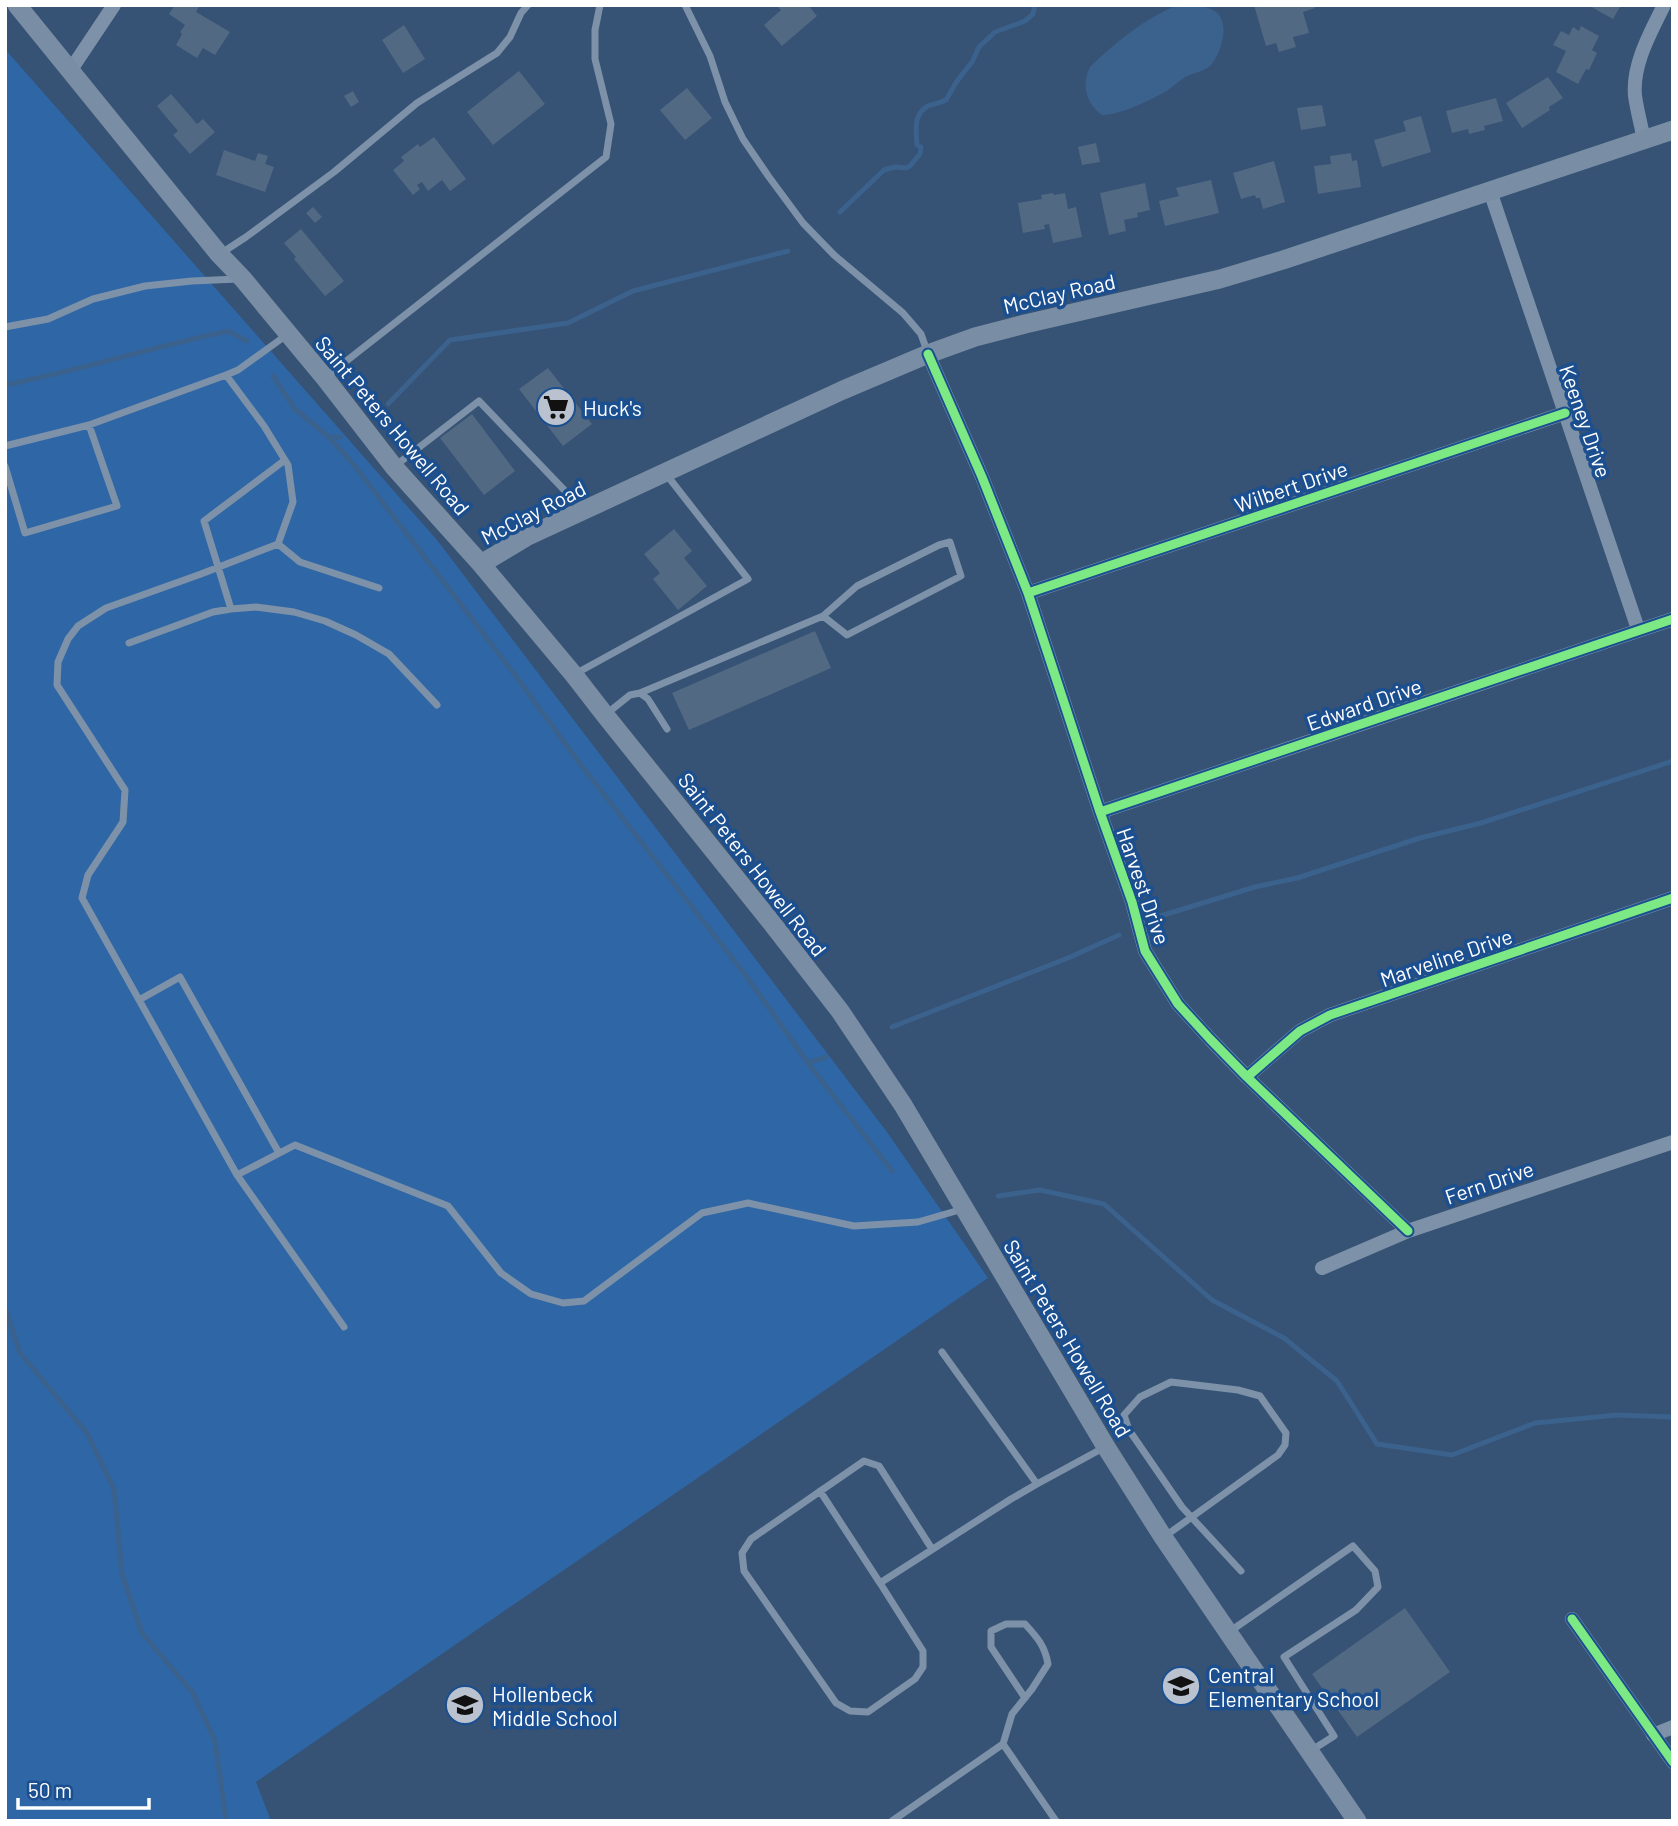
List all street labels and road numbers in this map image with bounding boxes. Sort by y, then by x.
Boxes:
street label: McClay Road [1000,268,1118,318]
street label: Saint Peters Howell Road [311,330,475,520]
street label: Keeney Drive [1555,361,1617,481]
street label: Wilbert Drive [1231,455,1351,517]
street label: McClay Road [476,475,590,549]
street label: Edward Drive [1303,673,1425,735]
street label: Saint Peters Howell Road [674,767,832,961]
street label: Harvest Drive [1112,824,1176,948]
street label: Marveline Drive [1377,923,1515,991]
street label: Fern Drive [1441,1155,1537,1209]
street label: Saint Peters Howell Road [999,1235,1137,1441]

